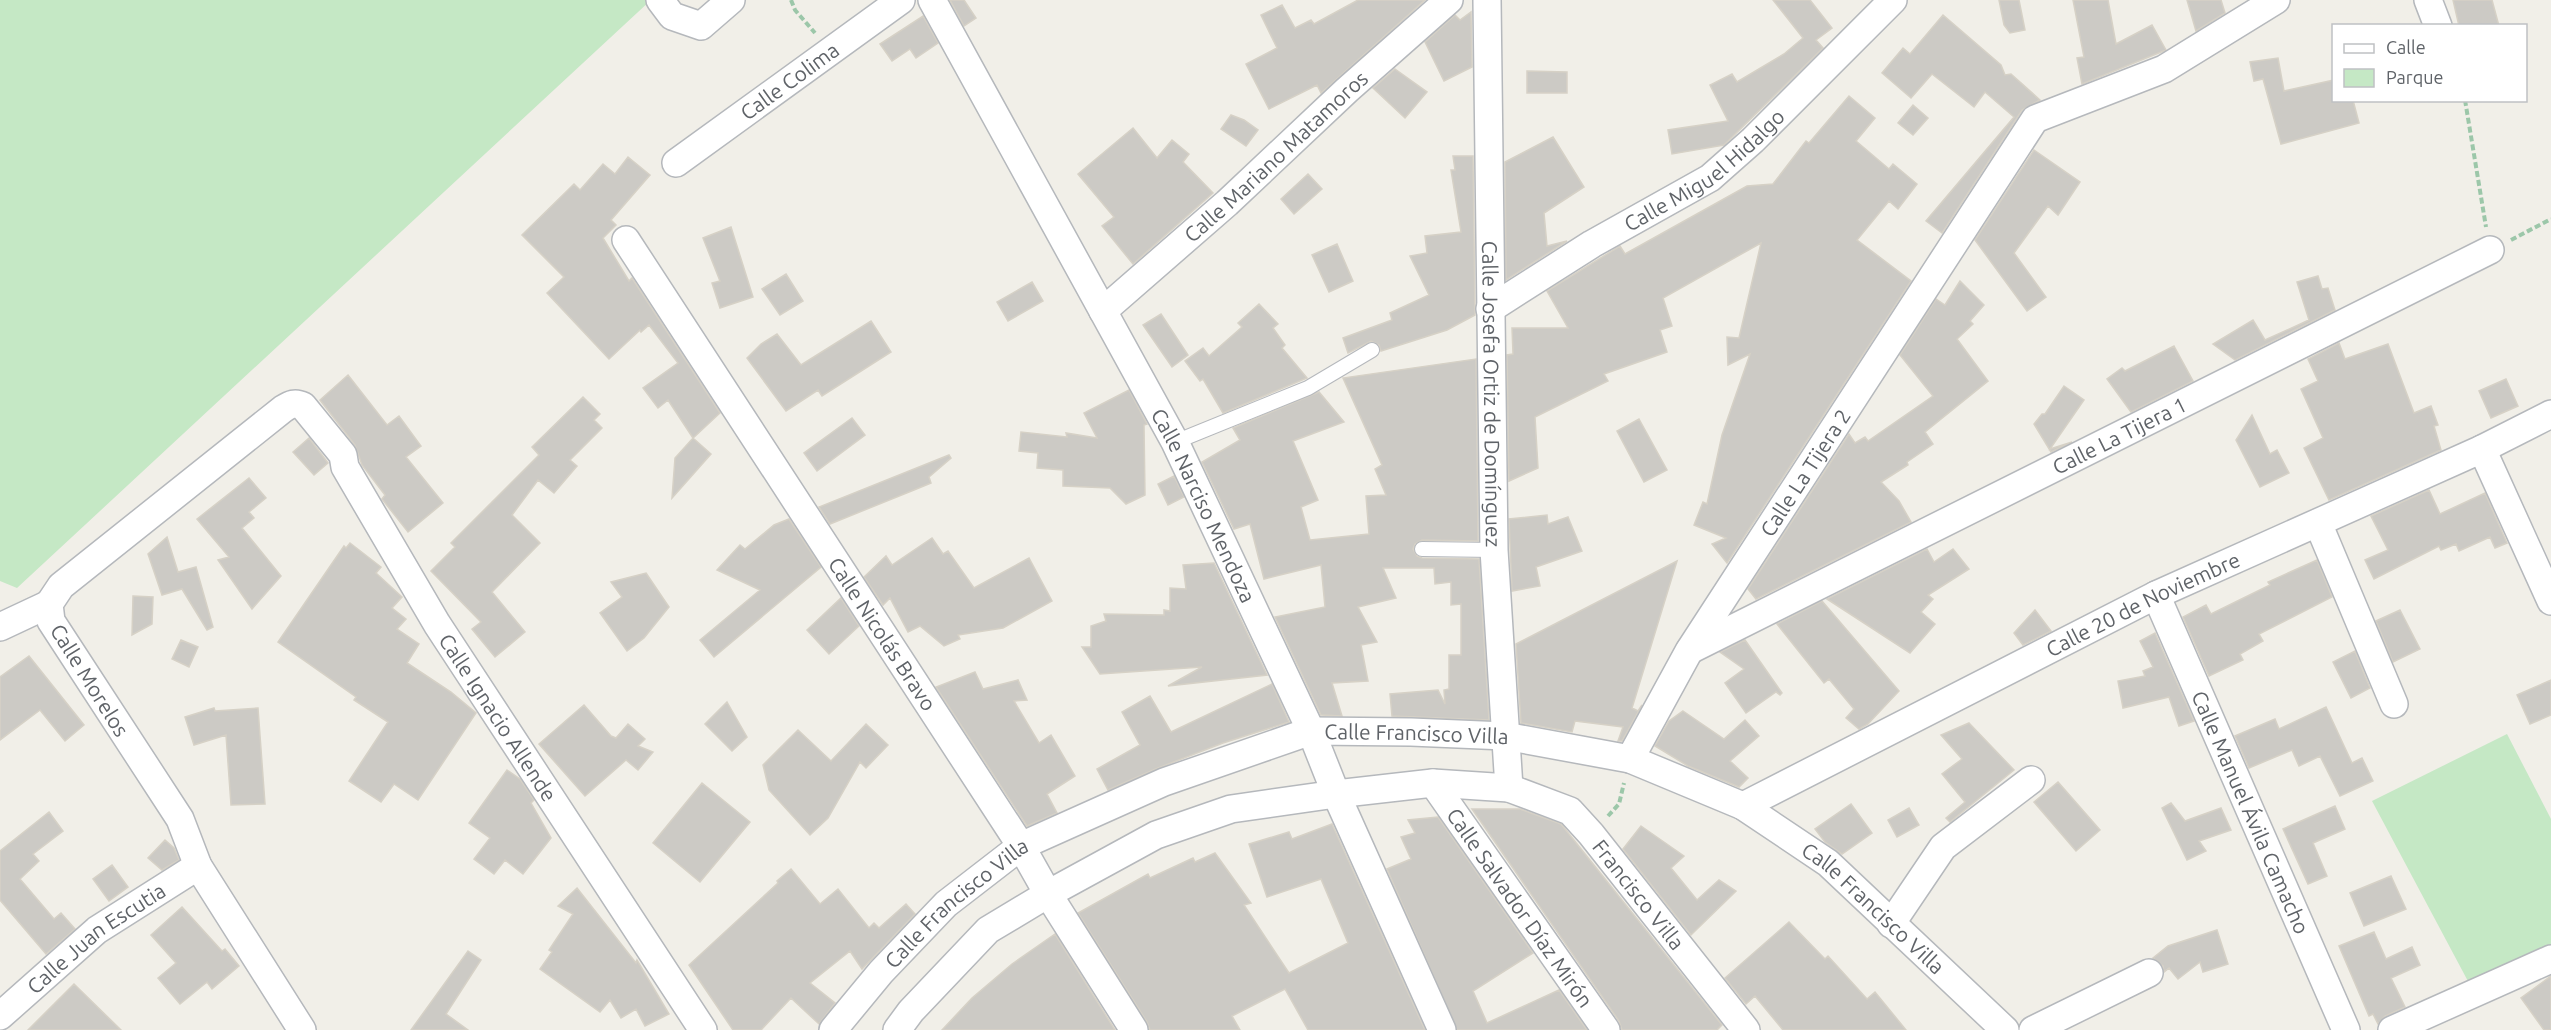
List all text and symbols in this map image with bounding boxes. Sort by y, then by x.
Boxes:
legend [2332,24,2527,102]
street label: Calle Colima [735,37,843,125]
text: Calle [2386,37,2426,57]
street label: Calle Mariano Matamoros [1179,66,1372,247]
text: Parque [2386,67,2443,87]
street label: Calle Miguel Hidalgo [1620,104,1789,236]
street label: Calle Josefa Ortiz de Domínguez [1478,241,1506,547]
street label: Calle La Tijera 1 [2048,392,2190,479]
street label: Calle Narciso Mendoza [1147,404,1261,606]
street label: Calle La Tijera 2 [1755,404,1855,541]
street label: Calle 20 de Noviembre [2042,547,2243,661]
street label: Calle Nicolás Bravo [824,553,941,715]
street label: Calle Morelos [46,619,134,741]
street label: Calle Ignacio Allende [435,629,562,806]
street label: Calle Manuel Ávila Camacho [2187,687,2314,937]
street label: Calle Francisco Villa [1324,719,1509,748]
street label: Calle Salvador Díaz Mirón [1442,803,1598,1012]
street label: Calle Francisco Villa [880,833,1031,973]
street label: Francisco Villa [1588,835,1690,954]
street label: Calle Francisco Villa [1798,837,1950,979]
street label: Calle Juan Escutia [22,878,170,998]

